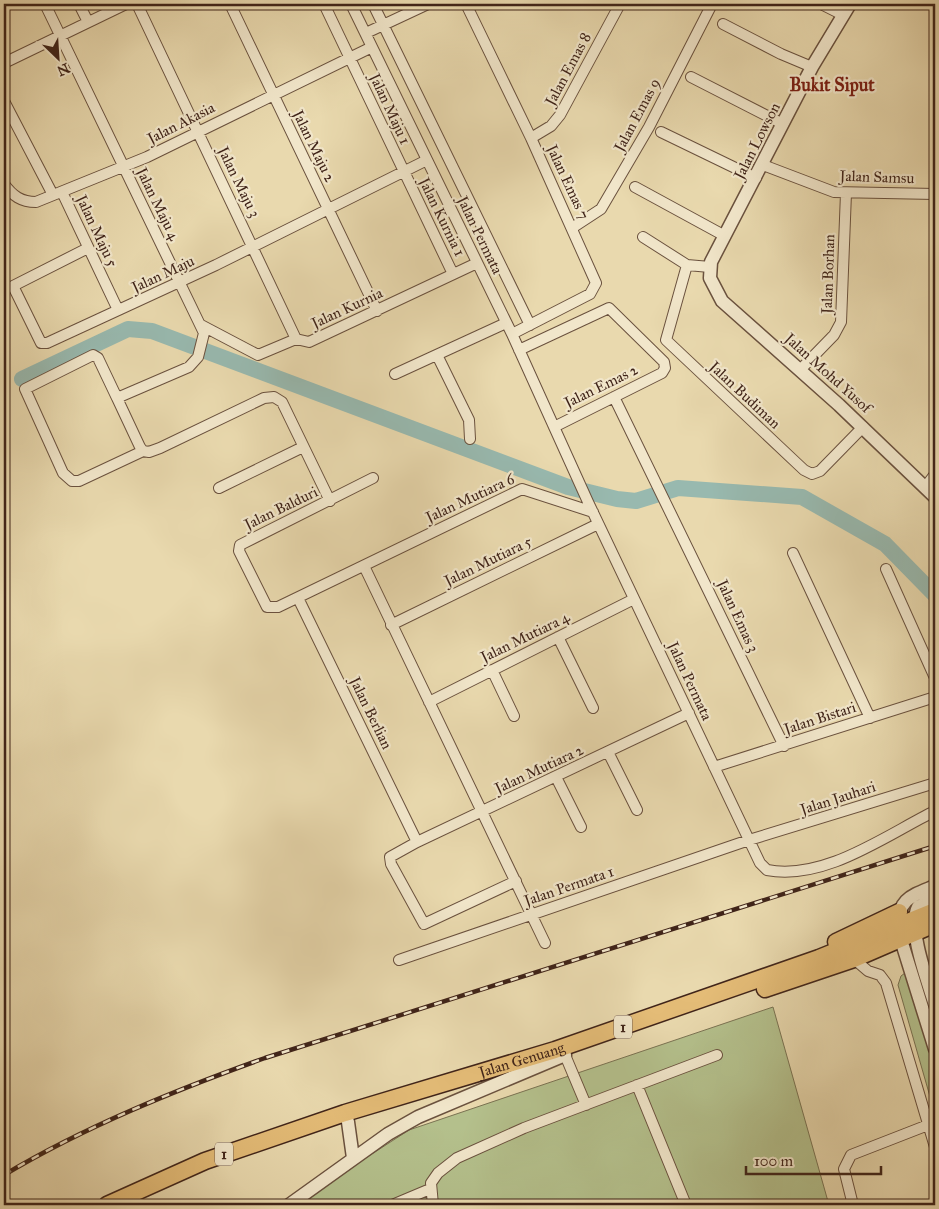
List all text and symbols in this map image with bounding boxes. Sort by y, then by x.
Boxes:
street label: Jalan Emas 8 [540,29,596,111]
north arrow [32,32,82,82]
text: N [54,59,72,80]
street label: Jalan Maju 1 [364,69,414,148]
district label: Bukit Siput [789,74,875,97]
street label: Jalan Emas 9 [609,75,665,157]
street label: Jalan Akasia [143,98,219,149]
street label: Jalan Lowson [729,100,785,185]
street label: Jalan Maju 2 [287,105,339,186]
street label: Jalan Emas 7 [541,140,593,223]
street label: Jalan Maju 3 [212,142,264,221]
street label: Jalan Maju 4 [131,163,184,244]
street label: Jalan Samsu [837,167,915,188]
street label: Jalan Kurnia 1 [413,173,469,260]
street label: Jalan Maju 5 [71,190,122,270]
street label: Jalan Permata [452,191,507,278]
street label: Jalan Borhan [818,234,839,316]
street label: Jalan Maju [127,252,198,298]
street label: Jalan Kurnia [307,283,386,334]
street label: Jalan Mohd Yusof [779,328,877,419]
street label: Jalan Budiman [704,356,784,433]
street label: Jalan Emas 2 [559,360,642,413]
street label: Jalan Mutiara 6 [421,469,519,528]
street label: Jalan Balduri [240,483,321,535]
street label: Jalan Mutiara 5 [440,532,535,592]
street label: Jalan Emas 3 [712,575,763,656]
street label: Jalan Mutiara 4 [476,608,573,668]
street label: Jalan Permata [662,637,716,724]
street label: Jalan Berlian [344,672,396,752]
street label: Jalan Bistari [780,698,859,740]
street label: Jalan Mutiara 2 [490,740,587,799]
street label: Jalan Jauhari [796,777,878,820]
street label: Jalan Permata 1 [520,862,617,911]
road number: 1 [614,1016,632,1038]
street label: Jalan Genuang [475,1038,568,1083]
road number: 1 [215,1142,233,1166]
scale bar [746,1144,882,1176]
text: 100 m [754,1152,794,1170]

